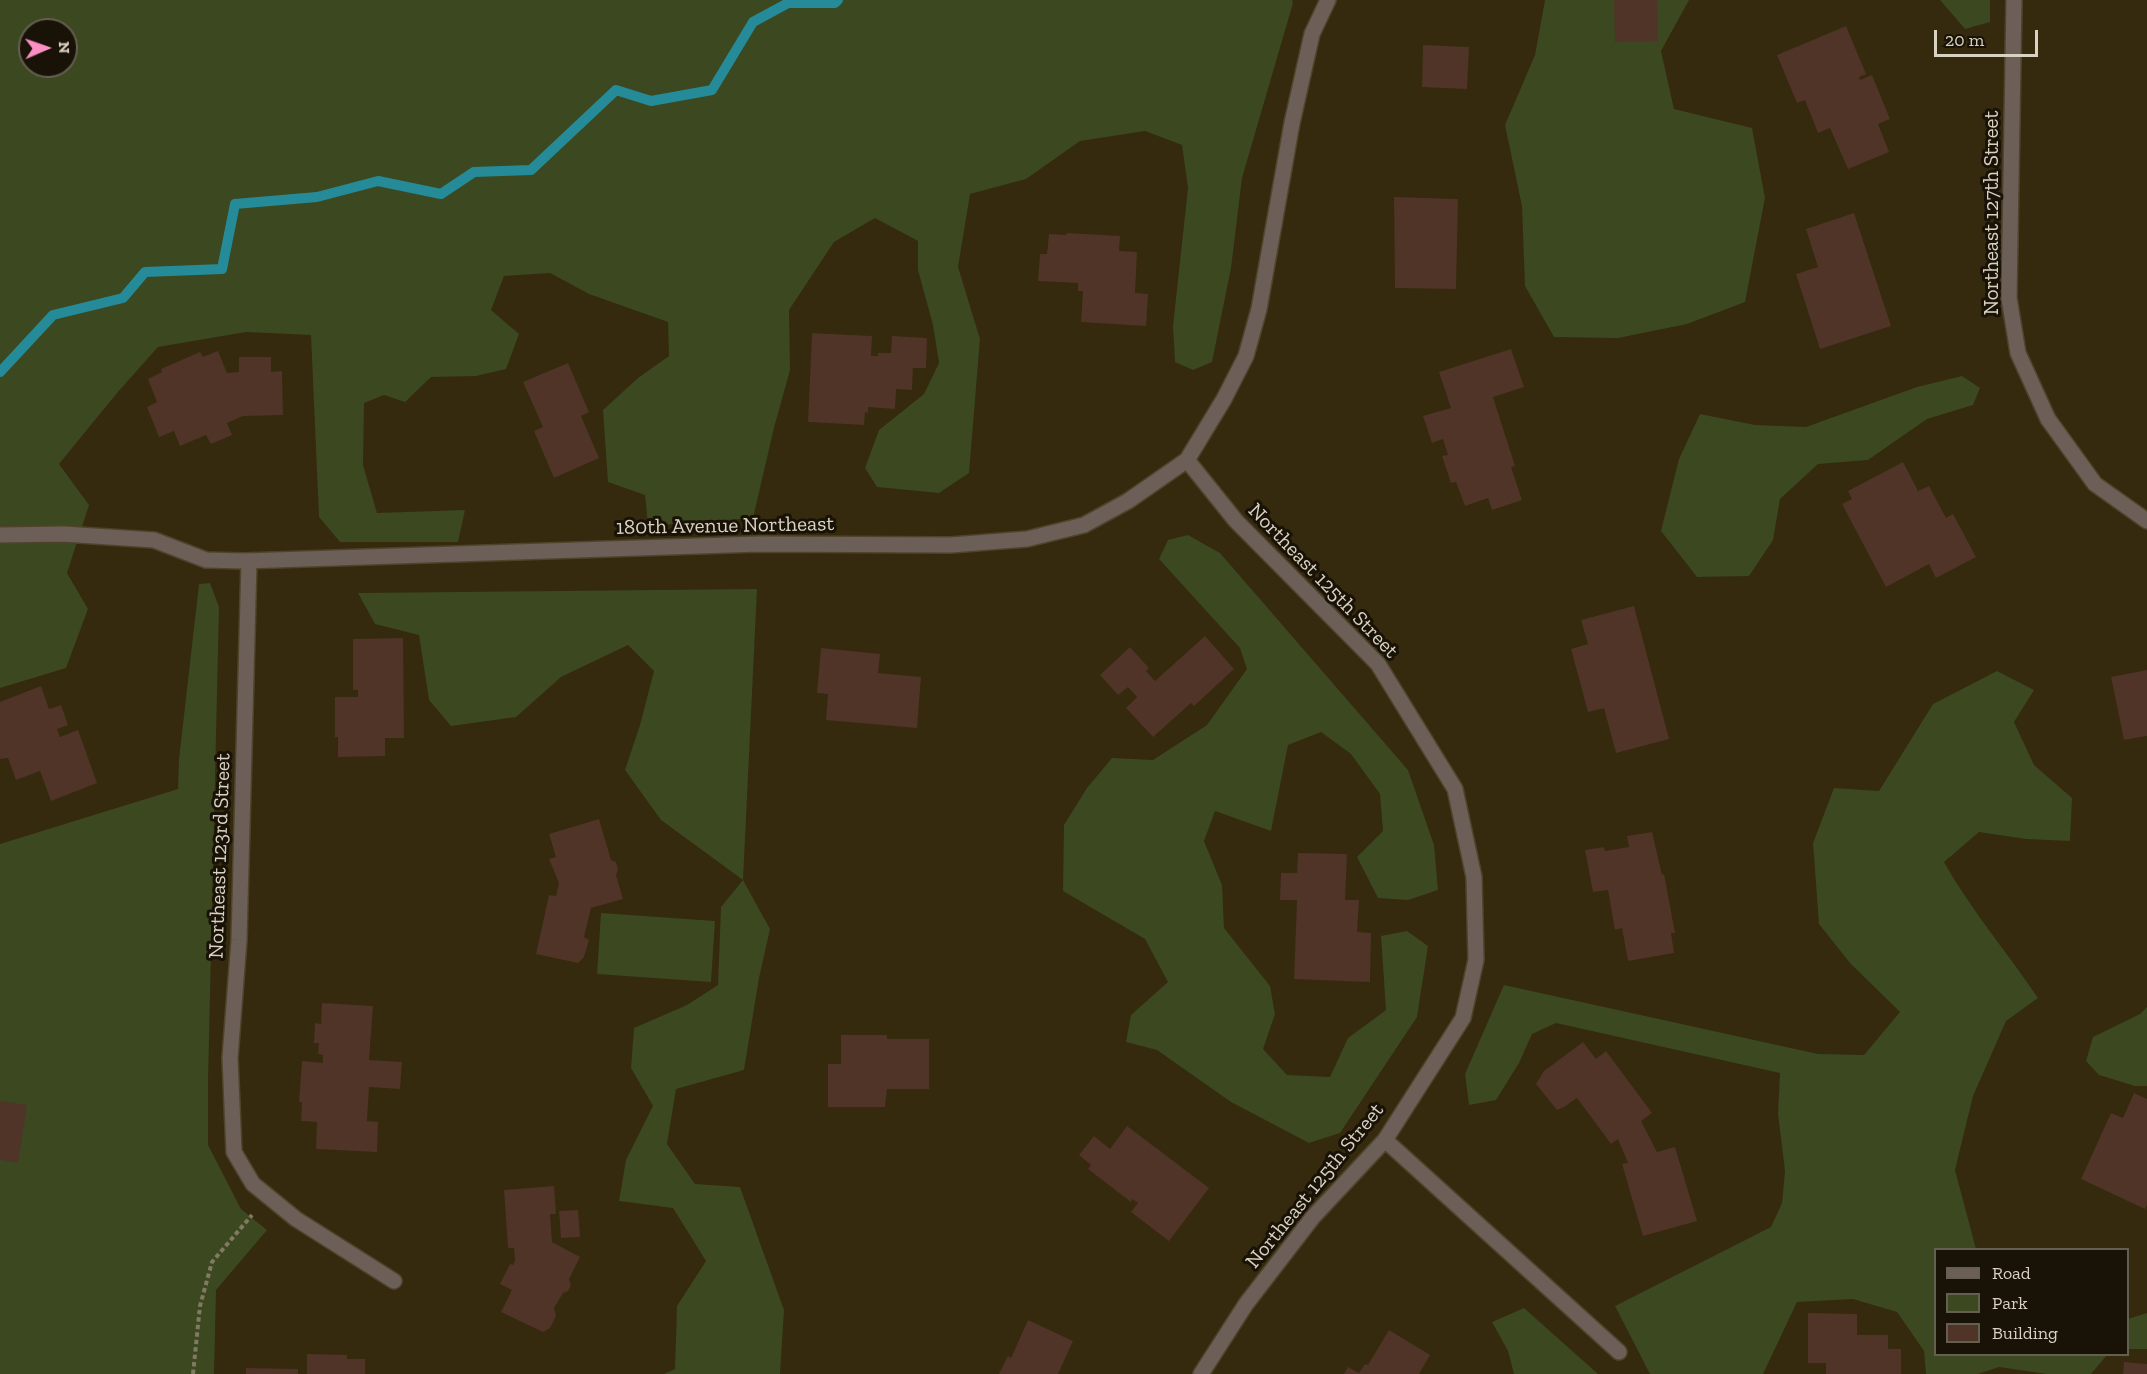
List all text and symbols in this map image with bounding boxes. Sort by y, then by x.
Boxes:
north arrow [18,18,78,78]
scale bar [1937,18,2040,56]
text: 20 m [1945,29,1984,51]
text: N [55,41,74,54]
street label: Northeast 127th Street [1979,111,2005,315]
street label: Northeast 125th Street [1243,498,1403,664]
street label: 180th Avenue Northeast [616,511,834,541]
street label: Northeast 123rd Street [204,753,236,959]
street label: Northeast 125th Street [1241,1098,1389,1274]
legend [1934,1248,2129,1356]
text: Road [1992,1262,2031,1284]
text: Park [1992,1292,2028,1314]
text: Building [1992,1322,2058,1344]

